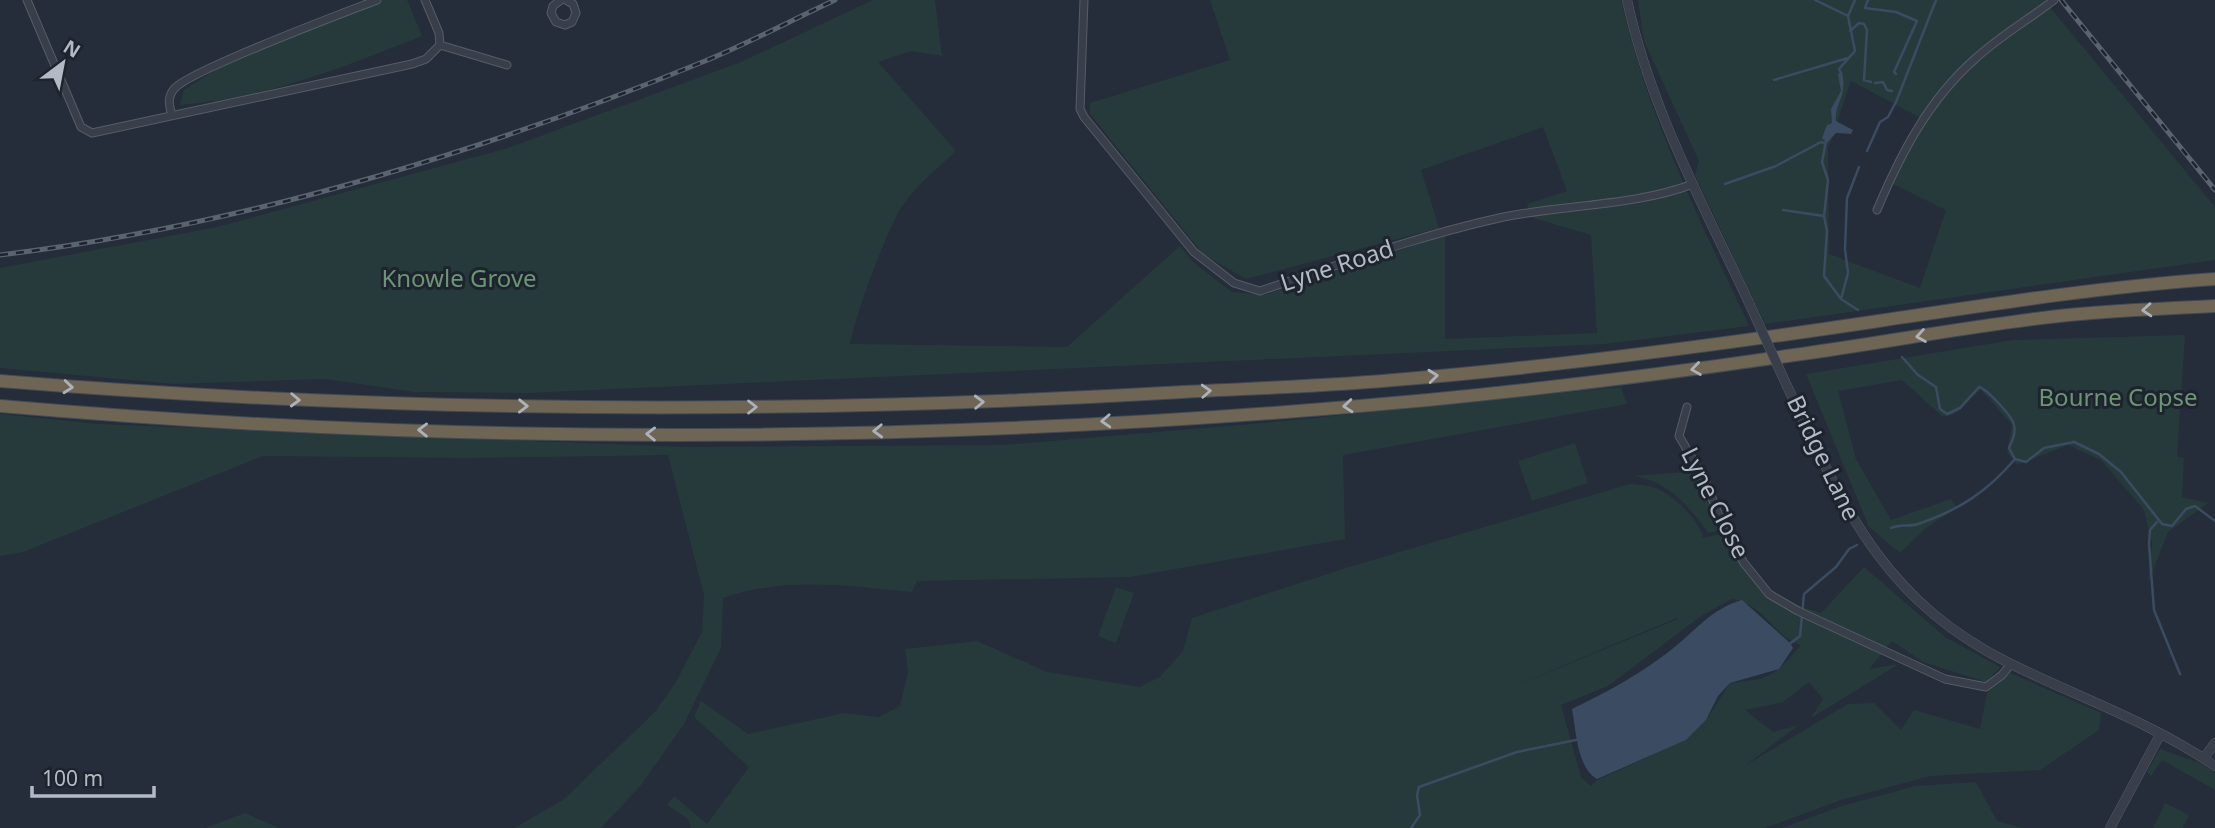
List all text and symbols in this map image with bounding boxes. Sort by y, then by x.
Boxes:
north arrow [28,28,98,98]
text: N [59,33,85,64]
street label: Lyne Road [1276,231,1397,298]
park label: Knowle Grove [381,261,537,294]
one-way arrow [2141,302,2152,317]
one-way arrow [1915,328,1927,343]
one-way arrow [1690,361,1702,376]
one-way arrow [1427,369,1439,384]
one-way arrow [63,379,74,394]
park label: Bourne Copse [2039,380,2197,413]
one-way arrow [1201,384,1212,399]
street label: Bridge Lane [1780,389,1869,525]
one-way arrow [290,393,301,408]
one-way arrow [974,394,985,409]
one-way arrow [1342,398,1353,413]
one-way arrow [517,399,528,414]
one-way arrow [747,399,757,415]
one-way arrow [1100,413,1111,428]
one-way arrow [418,422,428,438]
one-way arrow [873,424,884,439]
one-way arrow [645,426,656,441]
street label: Lyne Close [1674,441,1758,563]
scale bar [32,754,154,798]
text: 100 m [42,764,103,792]

